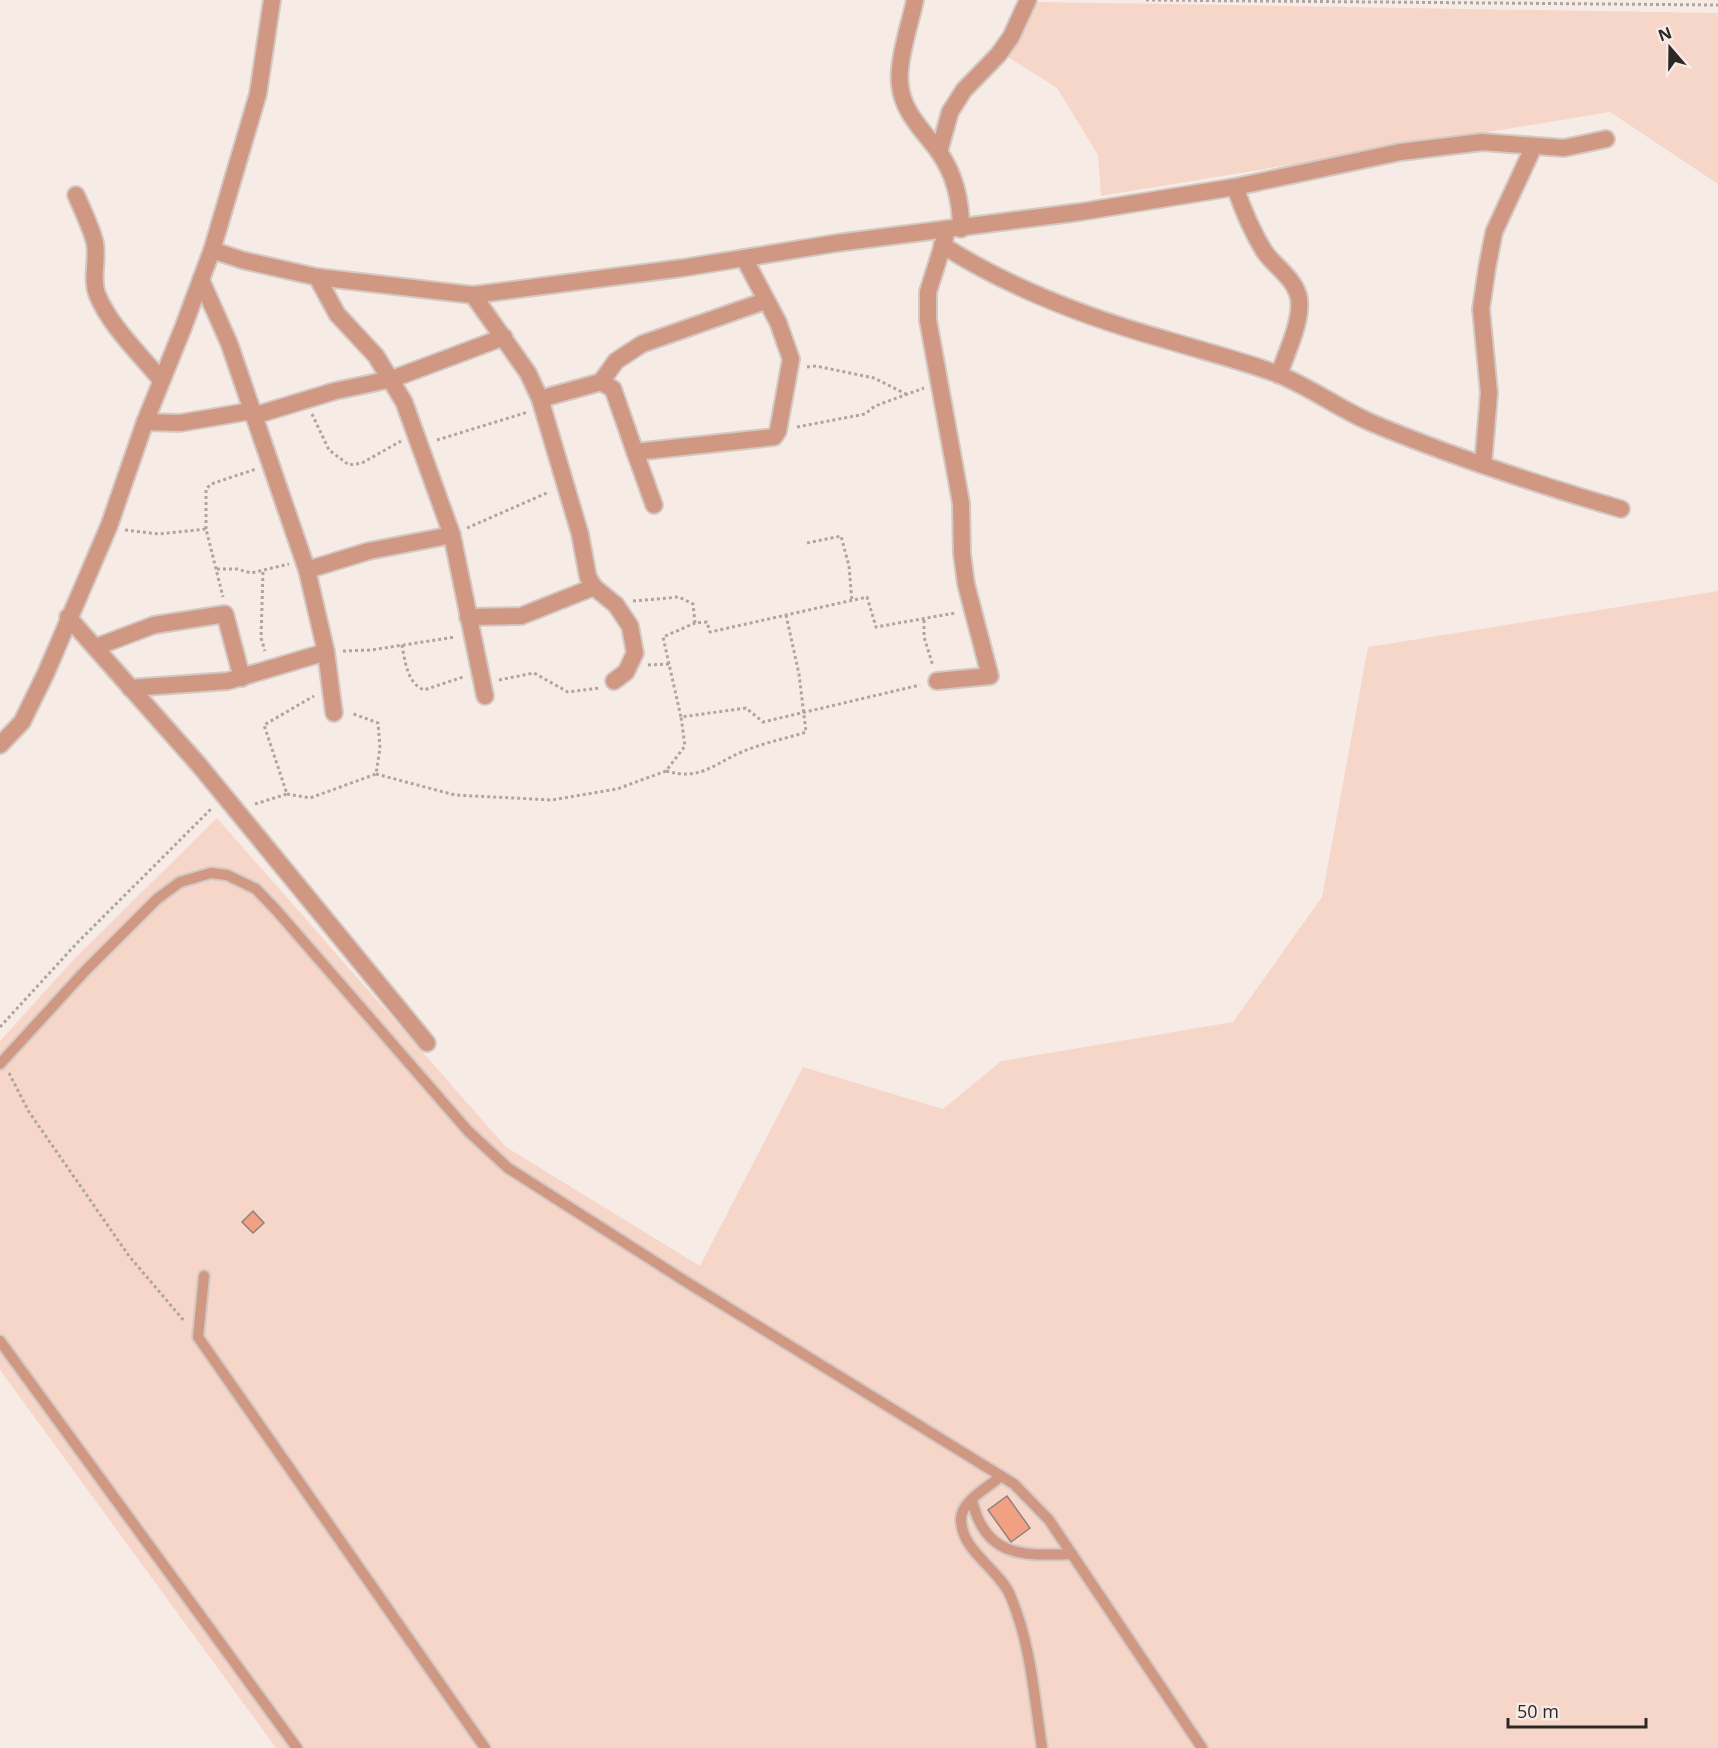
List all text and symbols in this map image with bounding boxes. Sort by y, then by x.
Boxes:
north arrow [1640,18,1700,78]
text: N [1655,21,1675,46]
scale bar [1508,1691,1646,1729]
text: 50 m [1517,1699,1559,1723]

